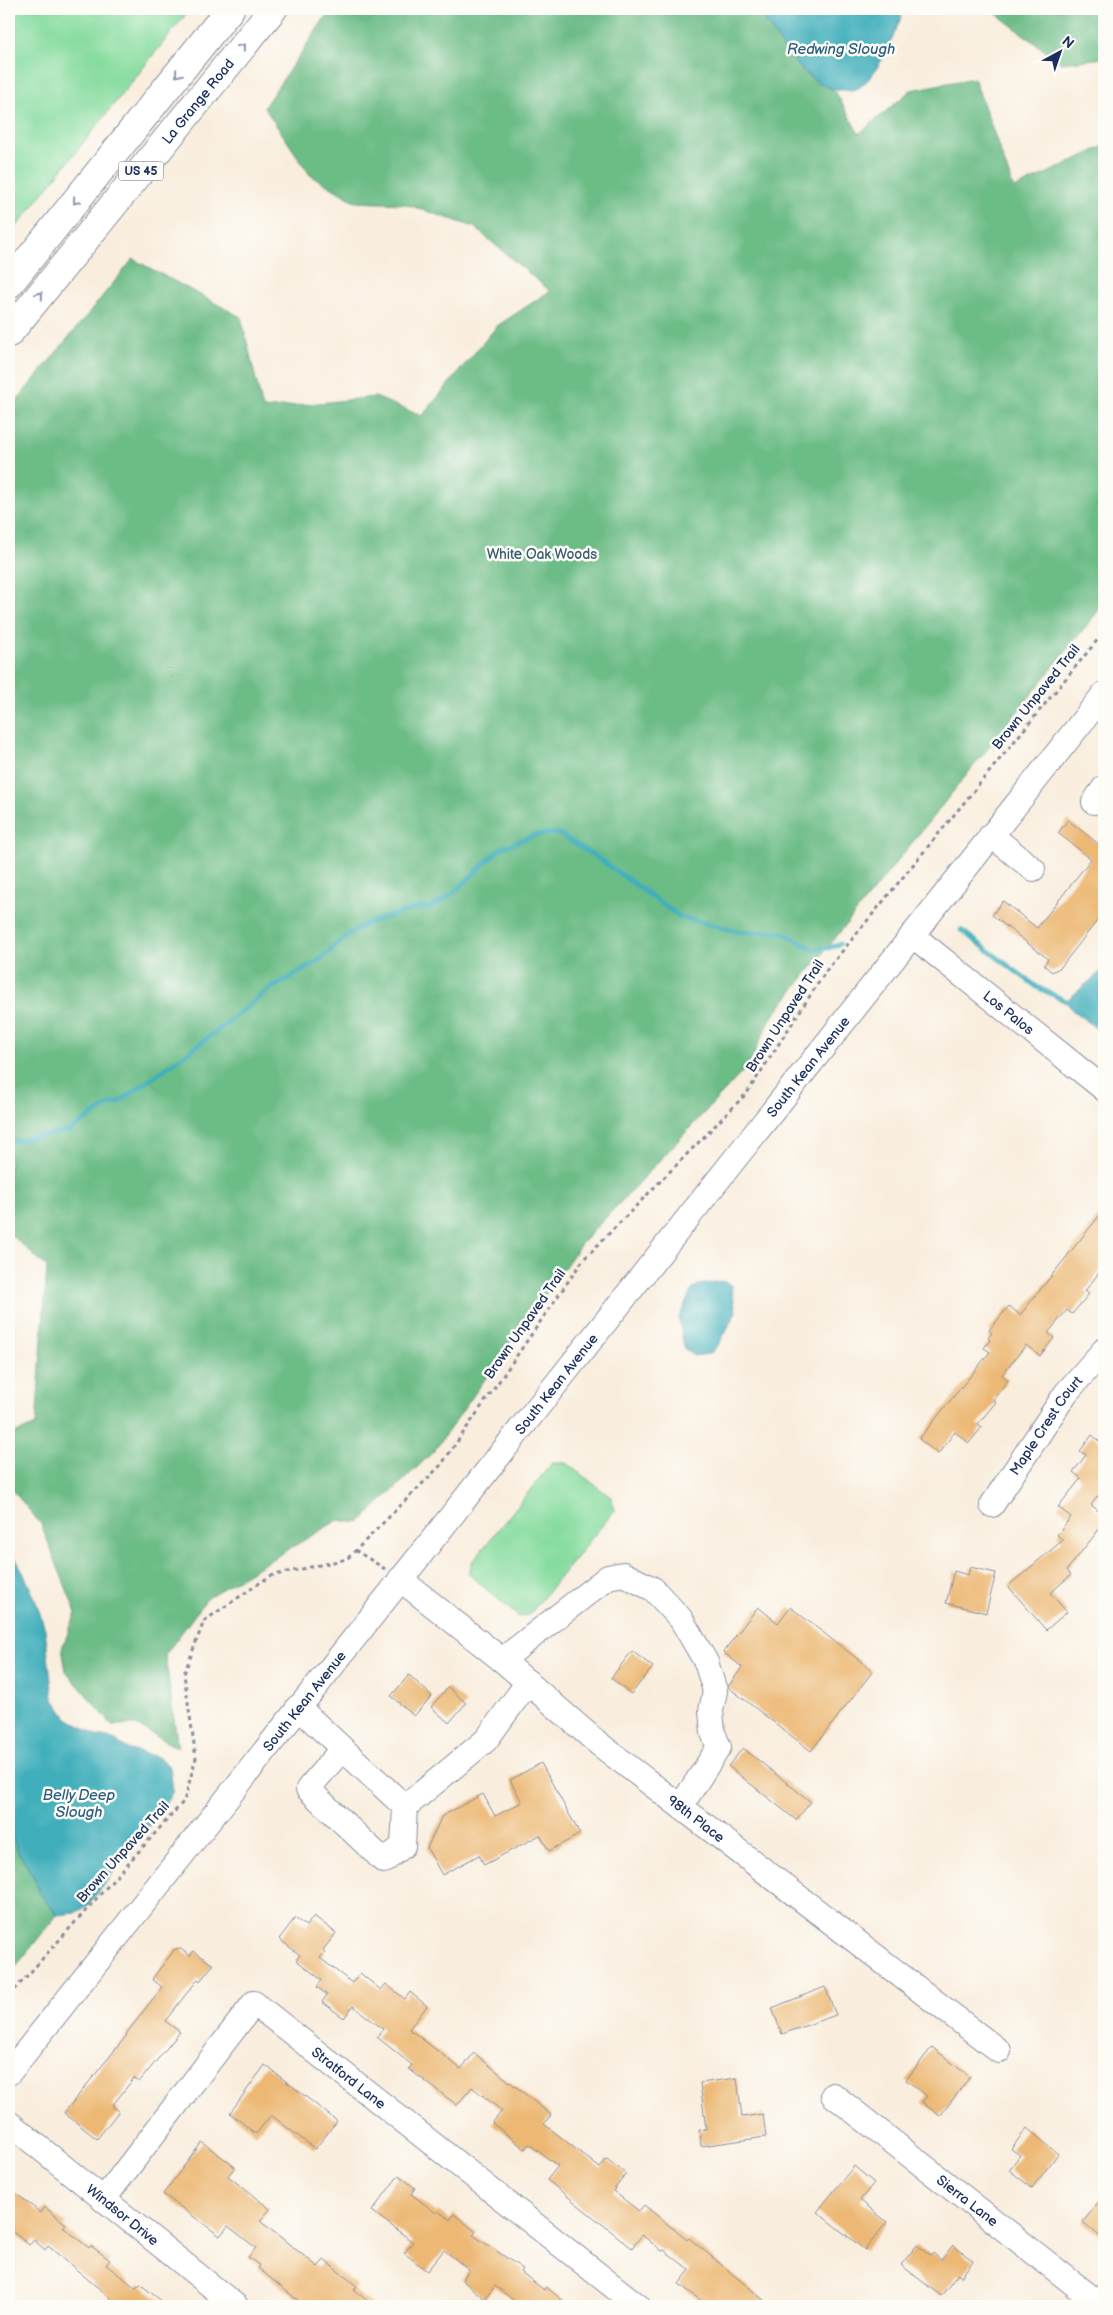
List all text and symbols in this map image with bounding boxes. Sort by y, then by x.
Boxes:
north arrow [1036,28,1086,78]
text: N [1059,33,1078,52]
water label: Redwing Slough [787,40,895,59]
one-way arrow [236,44,244,53]
street label: La Grange Road [158,55,237,147]
one-way arrow [175,68,183,77]
road number: US 45 [118,162,164,180]
one-way arrow [73,195,81,204]
one-way arrow [34,292,42,301]
park label: White Oak Woods [487,546,597,563]
street label: Brown Unpaved Trail [988,641,1084,753]
street label: Brown Unpaved Trail [742,957,828,1075]
street label: Los Palos [980,987,1038,1038]
street label: South Kean Avenue [763,1013,853,1120]
street label: Brown Unpaved Trail [481,1266,569,1382]
street label: South Kean Avenue [511,1330,601,1438]
street label: Maple Crest Court [1006,1372,1086,1478]
street label: South Kean Avenue [259,1647,350,1755]
water label: Belly Deep Slough [43,1786,116,1822]
street label: 98th Place [664,1791,728,1846]
street label: Brown Unpaved Trail [73,1798,173,1906]
street label: Stratford Lane [308,2043,389,2112]
street label: Sierra Lane [933,2171,1002,2230]
street label: Windsor Drive [83,2180,162,2249]

